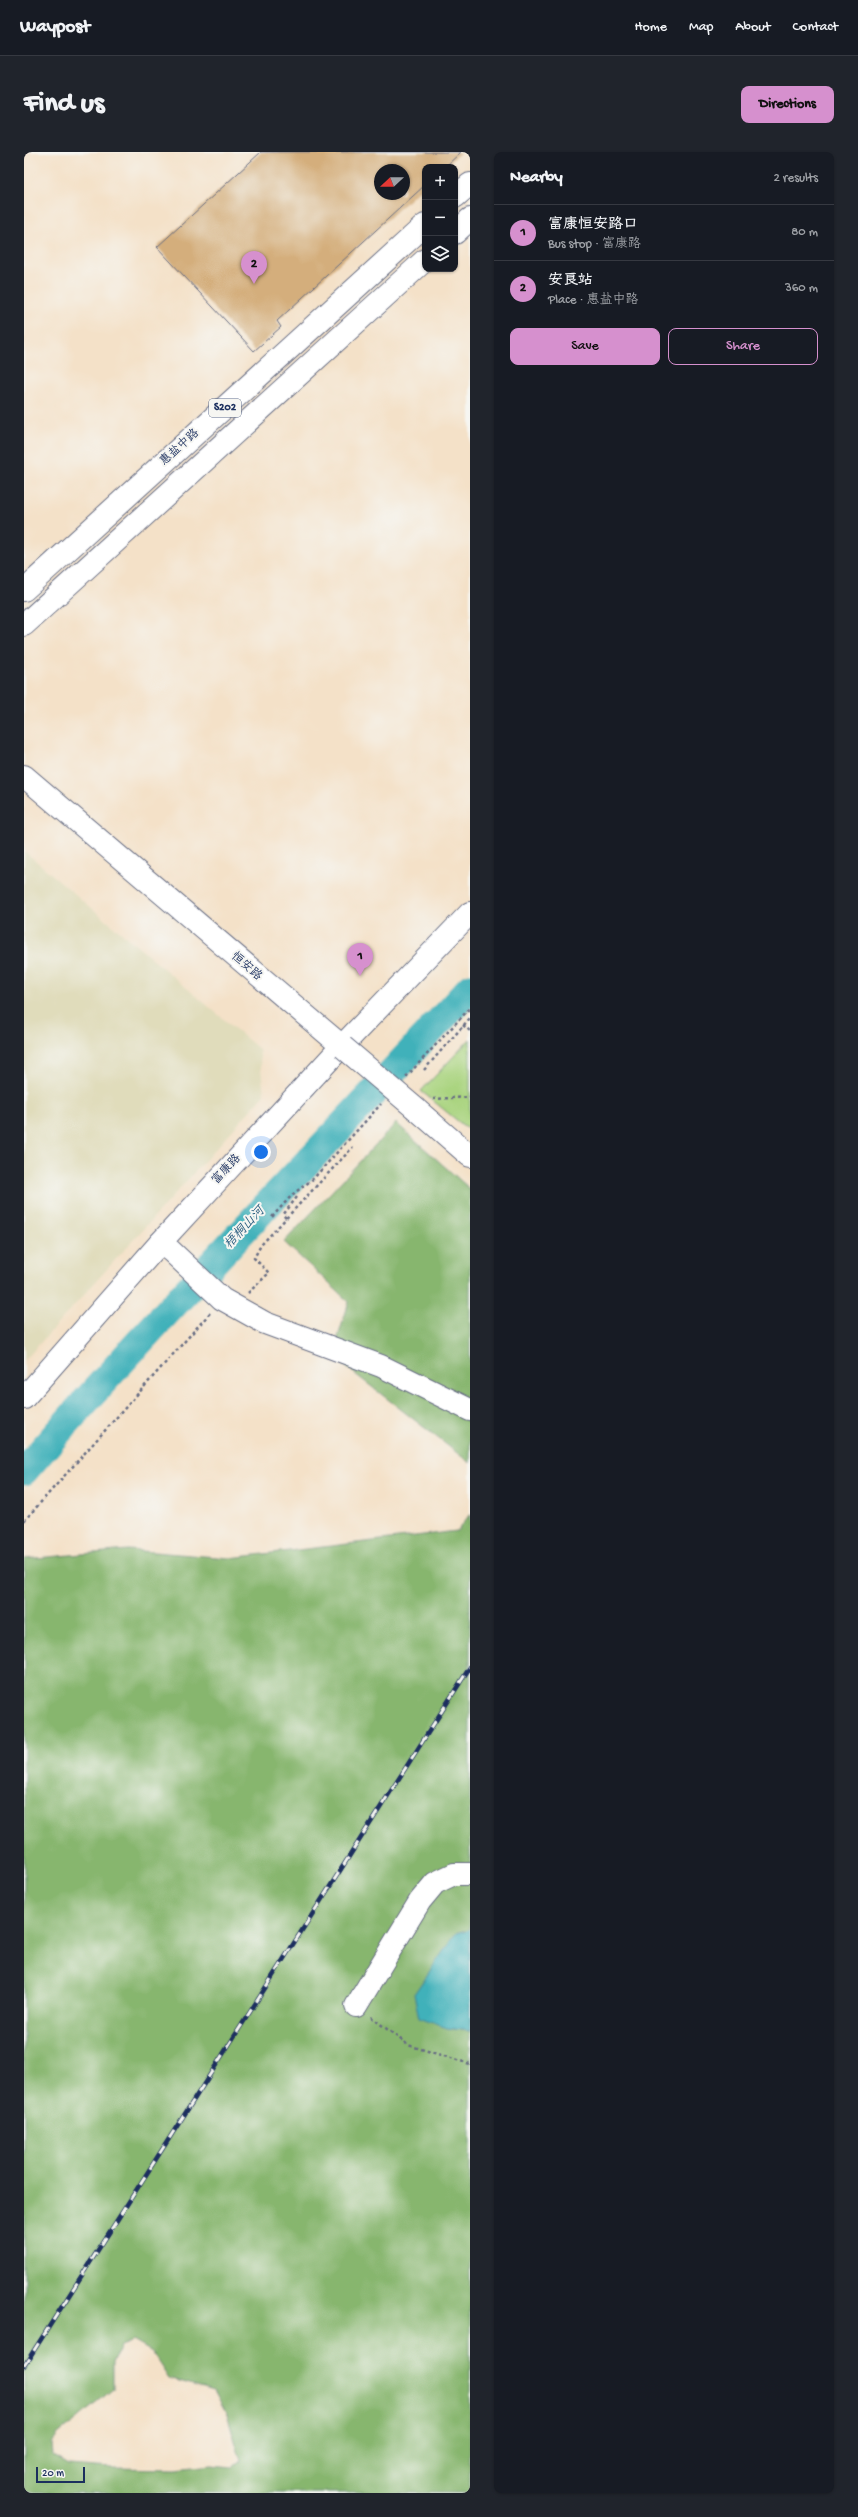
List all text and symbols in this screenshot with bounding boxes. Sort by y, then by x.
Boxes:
text: Waypost [20,16,90,39]
text: Home [635,19,667,36]
text: Map [689,19,713,36]
text: About [735,19,771,36]
text: Contact [793,19,838,36]
button: Directions [741,86,834,123]
text: Find us [24,88,104,121]
north arrow [374,164,410,200]
map controls [422,164,458,272]
button: + [422,164,458,200]
text: Nearby [510,168,563,188]
text: 2 results [773,171,818,186]
button: − [422,200,458,236]
text: 富康恒安路口 [548,216,638,234]
text: 1 [520,225,526,240]
text: 80 m [791,225,818,240]
button: layers [422,236,458,272]
text: Bus stop · 富康路 [548,237,641,252]
pin: 2 [241,251,267,284]
text: 安良站 [548,272,593,290]
text: 2 [520,281,526,296]
text: 360 m [785,281,818,296]
text: Place · 惠盐中路 [548,293,639,308]
button: Save [510,328,660,365]
button: Share [668,328,818,365]
road number: S202 [209,399,241,417]
street label: 惠盐中路 [156,425,203,469]
pin: 1 [347,943,373,976]
street label: 恒安路 [228,949,265,984]
your location [251,1142,271,1162]
street label: 富康路 [209,1151,244,1188]
water label: 梧桐山河 [221,1202,270,1252]
scale bar [36,2465,85,2484]
text: 20 m [42,2468,64,2480]

